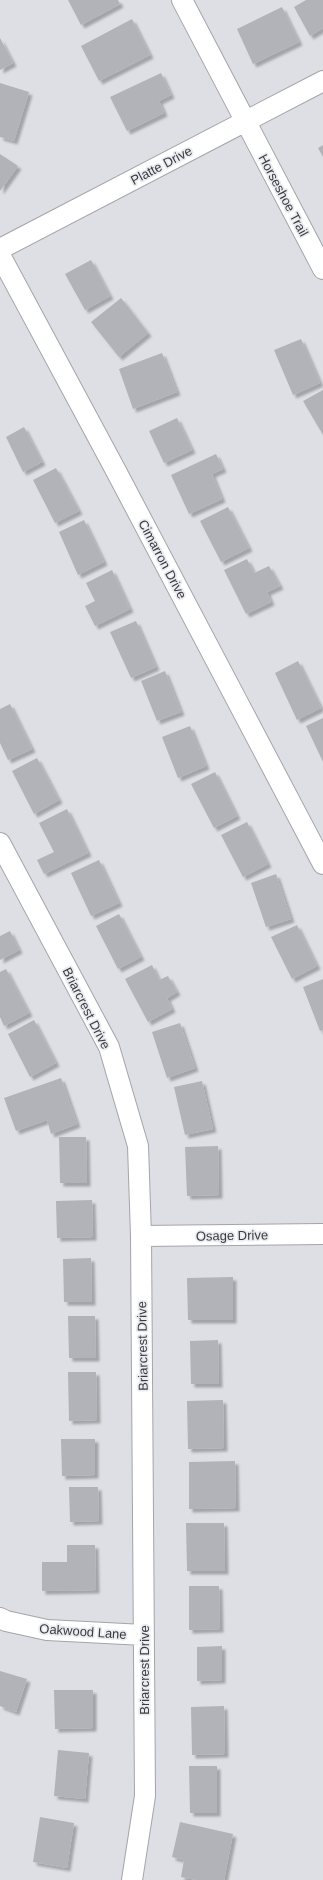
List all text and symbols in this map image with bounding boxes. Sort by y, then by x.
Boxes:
street label: Platte Drive [128,143,194,188]
street label: Horseshoe Trail [256,152,312,239]
street label: Cimarron Drive [135,517,190,601]
street label: Briarcrest Drive [60,965,114,1052]
street label: Osage Drive [196,1227,268,1244]
street label: Briarcrest Drive [134,1301,151,1391]
street label: Oakwood Lane [39,1621,127,1642]
street label: Briarcrest Drive [137,1625,152,1715]

